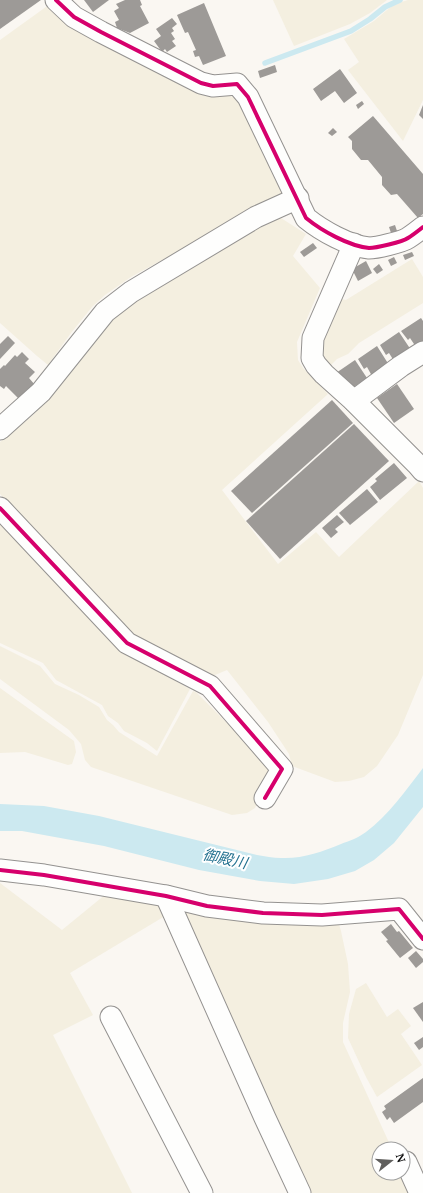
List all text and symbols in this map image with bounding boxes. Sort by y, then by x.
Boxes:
water label: 御殿川 [201,844,251,873]
north arrow [371,1141,411,1181]
text: N [393,1152,410,1165]

